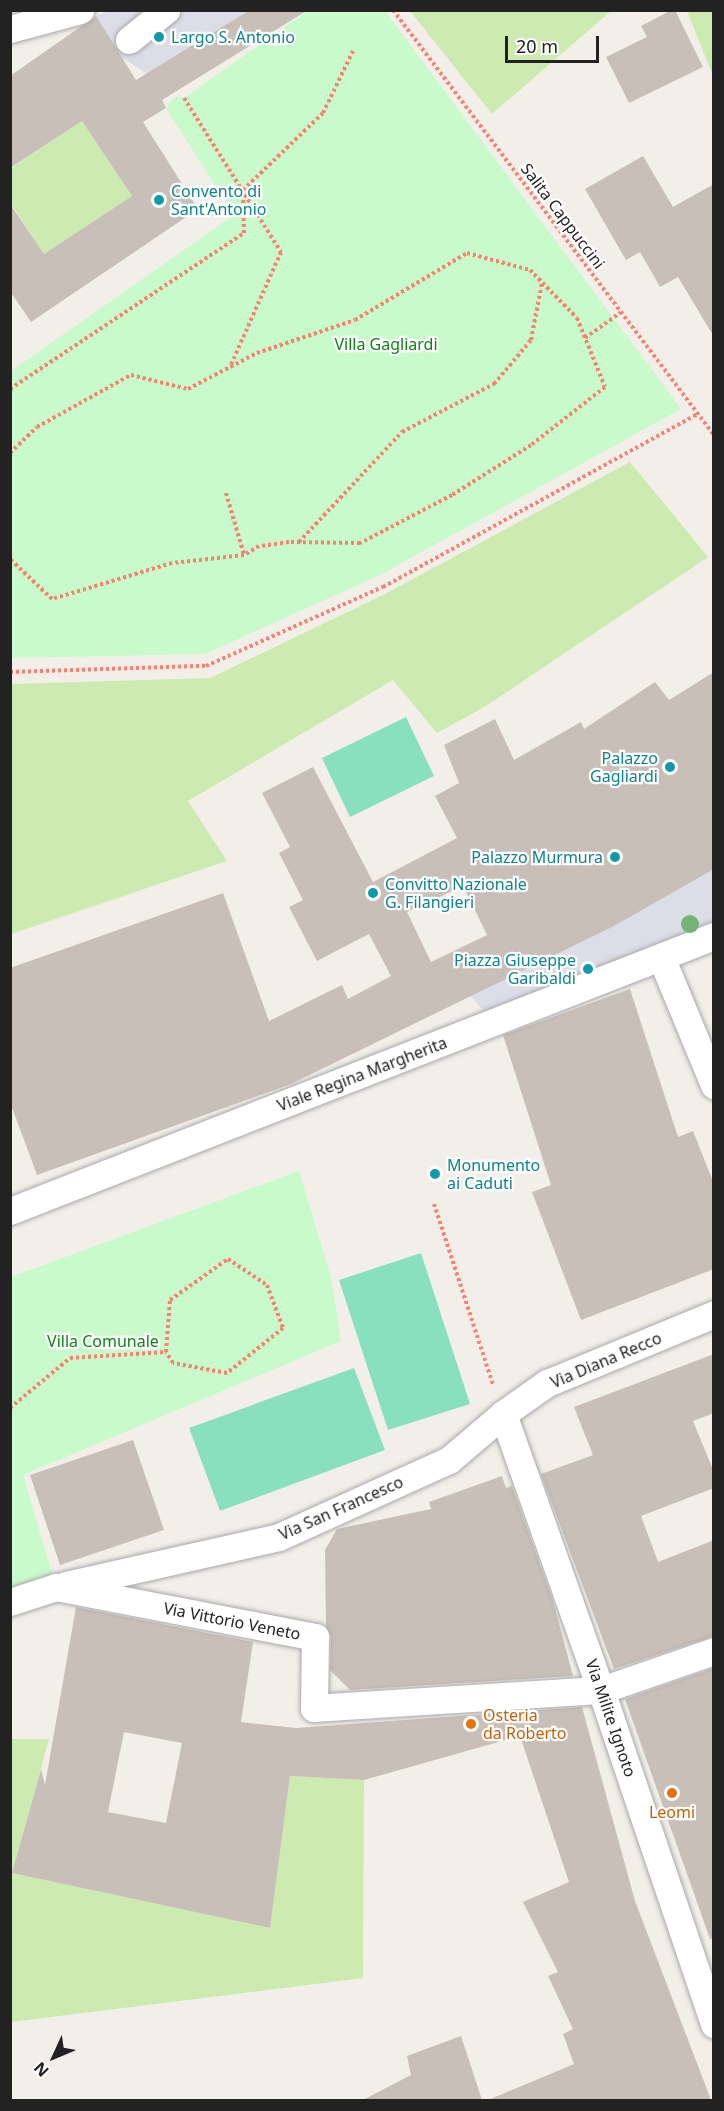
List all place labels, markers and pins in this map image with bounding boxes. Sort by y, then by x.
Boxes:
place label: Largo S. Antonio [171,27,295,47]
marker: Largo S. Antonio [152,30,166,44]
place label: Convento di Sant'Antonio [171,181,266,219]
marker: Convento di Sant'Antonio [152,193,166,207]
place label: Palazzo Gagliardi [590,748,658,786]
marker: Palazzo Gagliardi [663,760,677,774]
place label: Palazzo Murmura [471,847,603,867]
marker: Palazzo Murmura [608,850,622,864]
place label: Convitto Nazionale G. Filangieri [385,874,527,912]
marker: Convitto Nazionale G. Filangieri [366,886,380,900]
place label: Piazza Giuseppe Garibaldi [454,950,576,988]
marker: Piazza Giuseppe Garibaldi [581,962,595,976]
place label: Monumento ai Caduti [447,1155,540,1193]
marker: Monumento ai Caduti [428,1167,442,1181]
place label: Osteria da Roberto [483,1705,567,1743]
marker: Osteria da Roberto [464,1717,478,1731]
marker: Leomi [665,1786,679,1800]
place label: Leomi [649,1802,695,1822]

